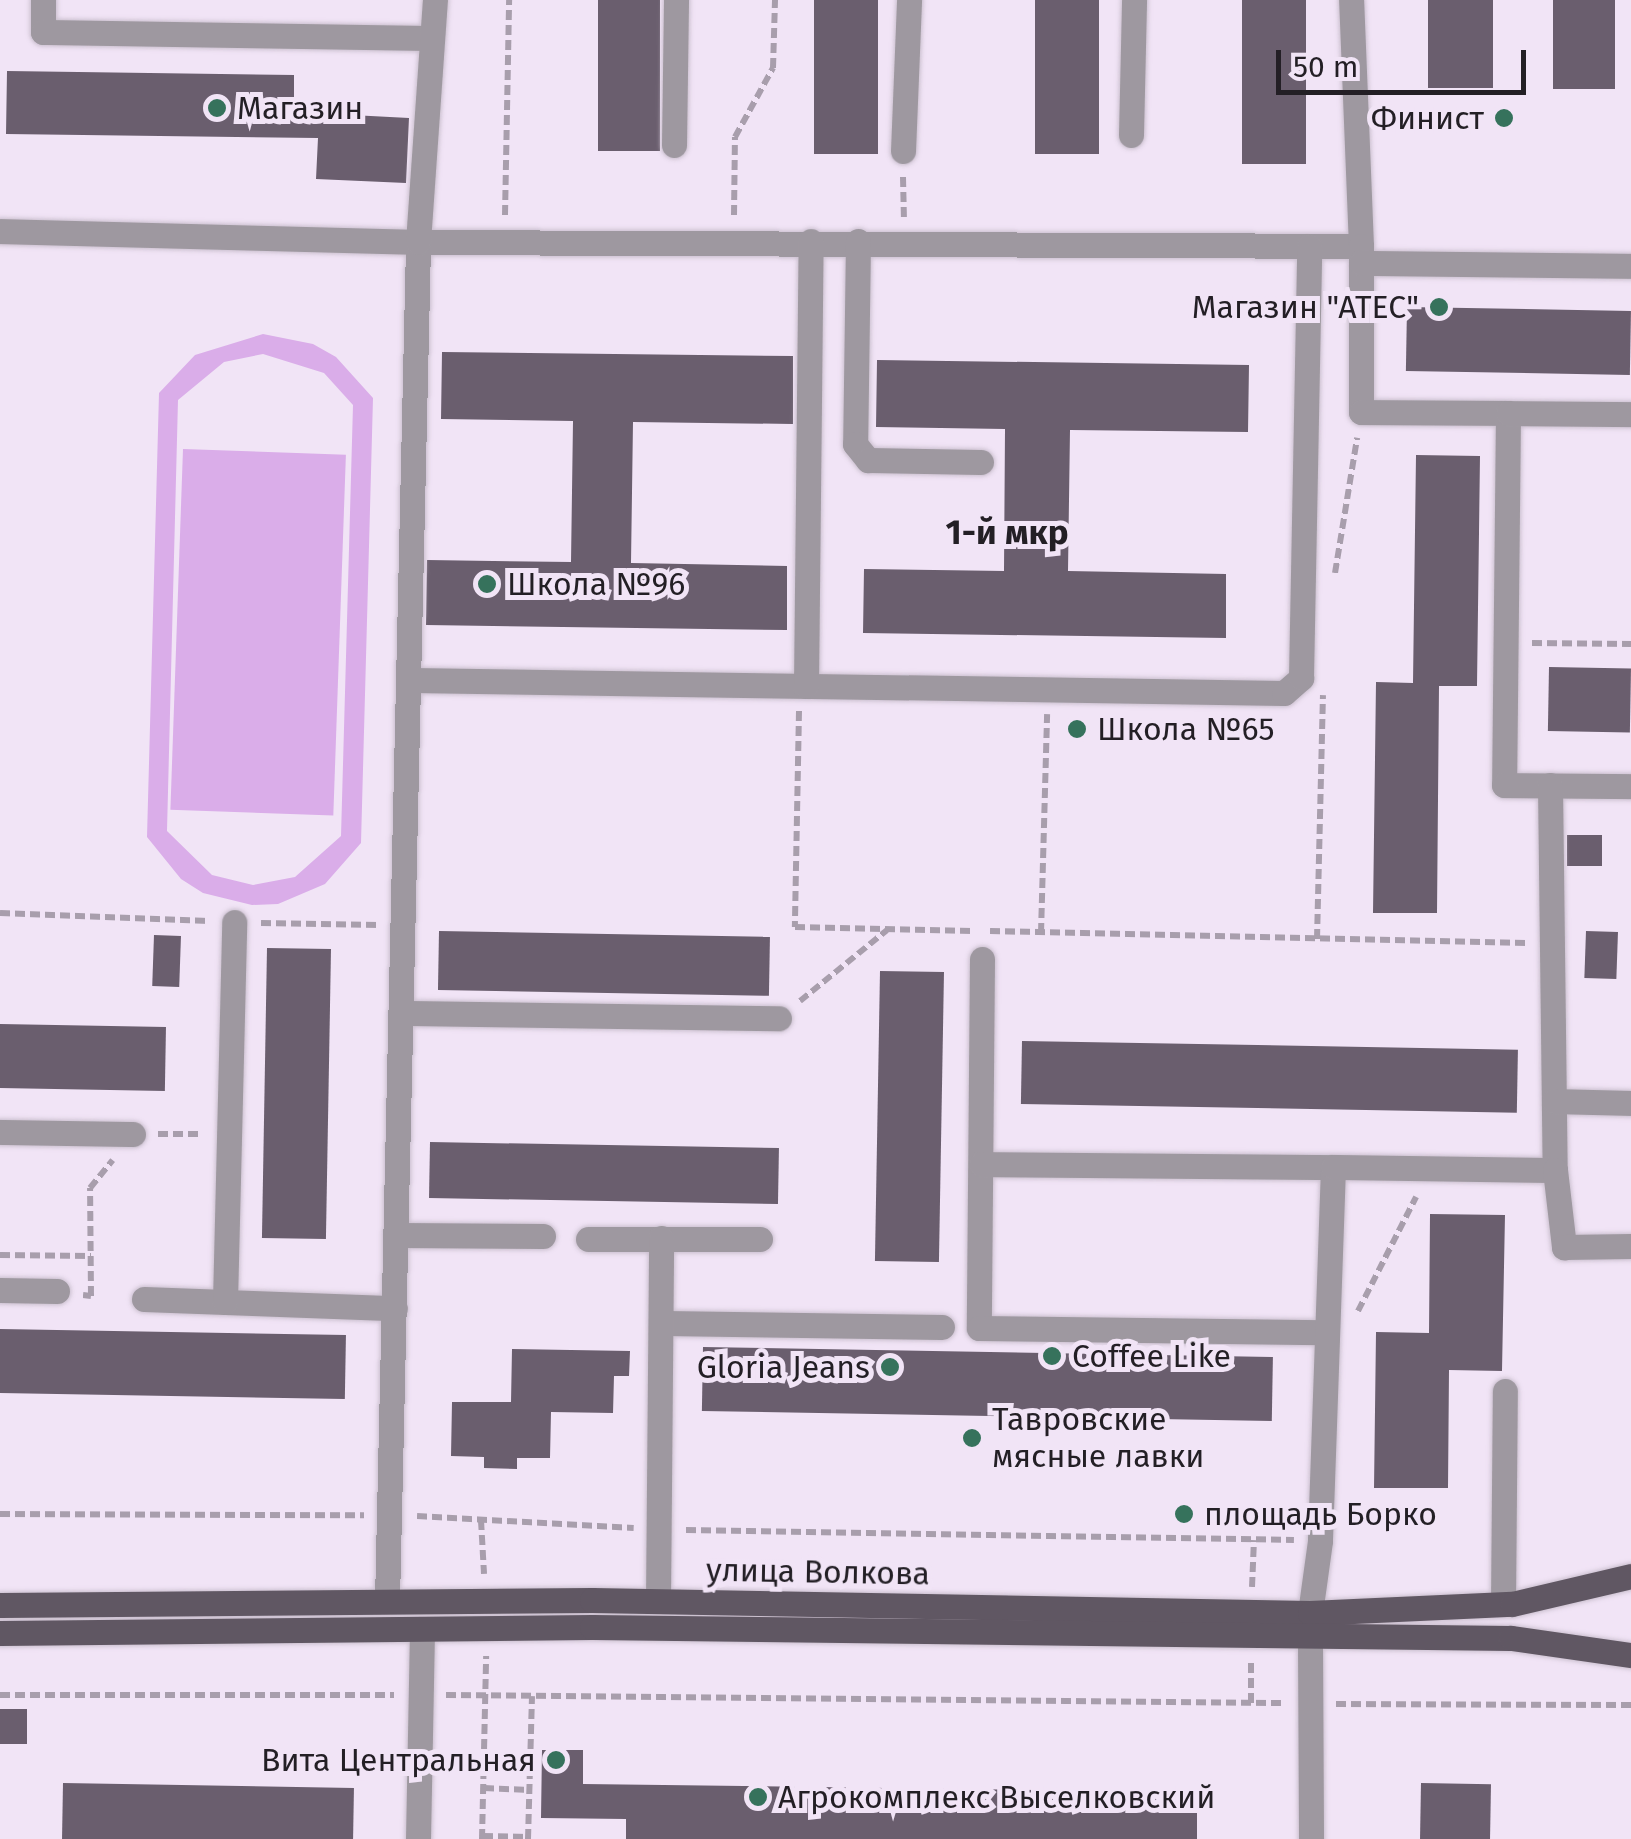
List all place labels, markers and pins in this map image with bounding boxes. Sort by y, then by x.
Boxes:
place label: Магазин [237,89,363,127]
marker: Магазин [206,97,228,119]
place label: Финист [1371,99,1484,137]
marker: Финист [1493,107,1515,129]
place label: Магазин "АТЕС" [1192,288,1419,326]
marker: Магазин "АТЕС" [1428,296,1450,318]
place label: Школа №96 [507,565,685,603]
marker: Школа №96 [476,573,498,595]
place label: Школа №65 [1097,710,1274,748]
marker: Школа №65 [1066,718,1088,740]
place label: Coffee Like [1072,1337,1231,1375]
marker: Coffee Like [1041,1345,1063,1367]
place label: Gloria Jeans [697,1348,870,1386]
marker: Gloria Jeans [879,1356,901,1378]
place label: Тавровские мясные лавки [992,1401,1204,1476]
marker: Тавровские мясные лавки [961,1427,983,1449]
place label: площадь Борко [1204,1495,1437,1533]
marker: площадь Борко [1173,1503,1195,1525]
place label: Вита Центральная [261,1741,536,1779]
marker: Вита Центральная [545,1749,567,1771]
place label: Агрокомплекс Выселковский [778,1778,1215,1816]
marker: Агрокомплекс Выселковский [747,1786,769,1808]

